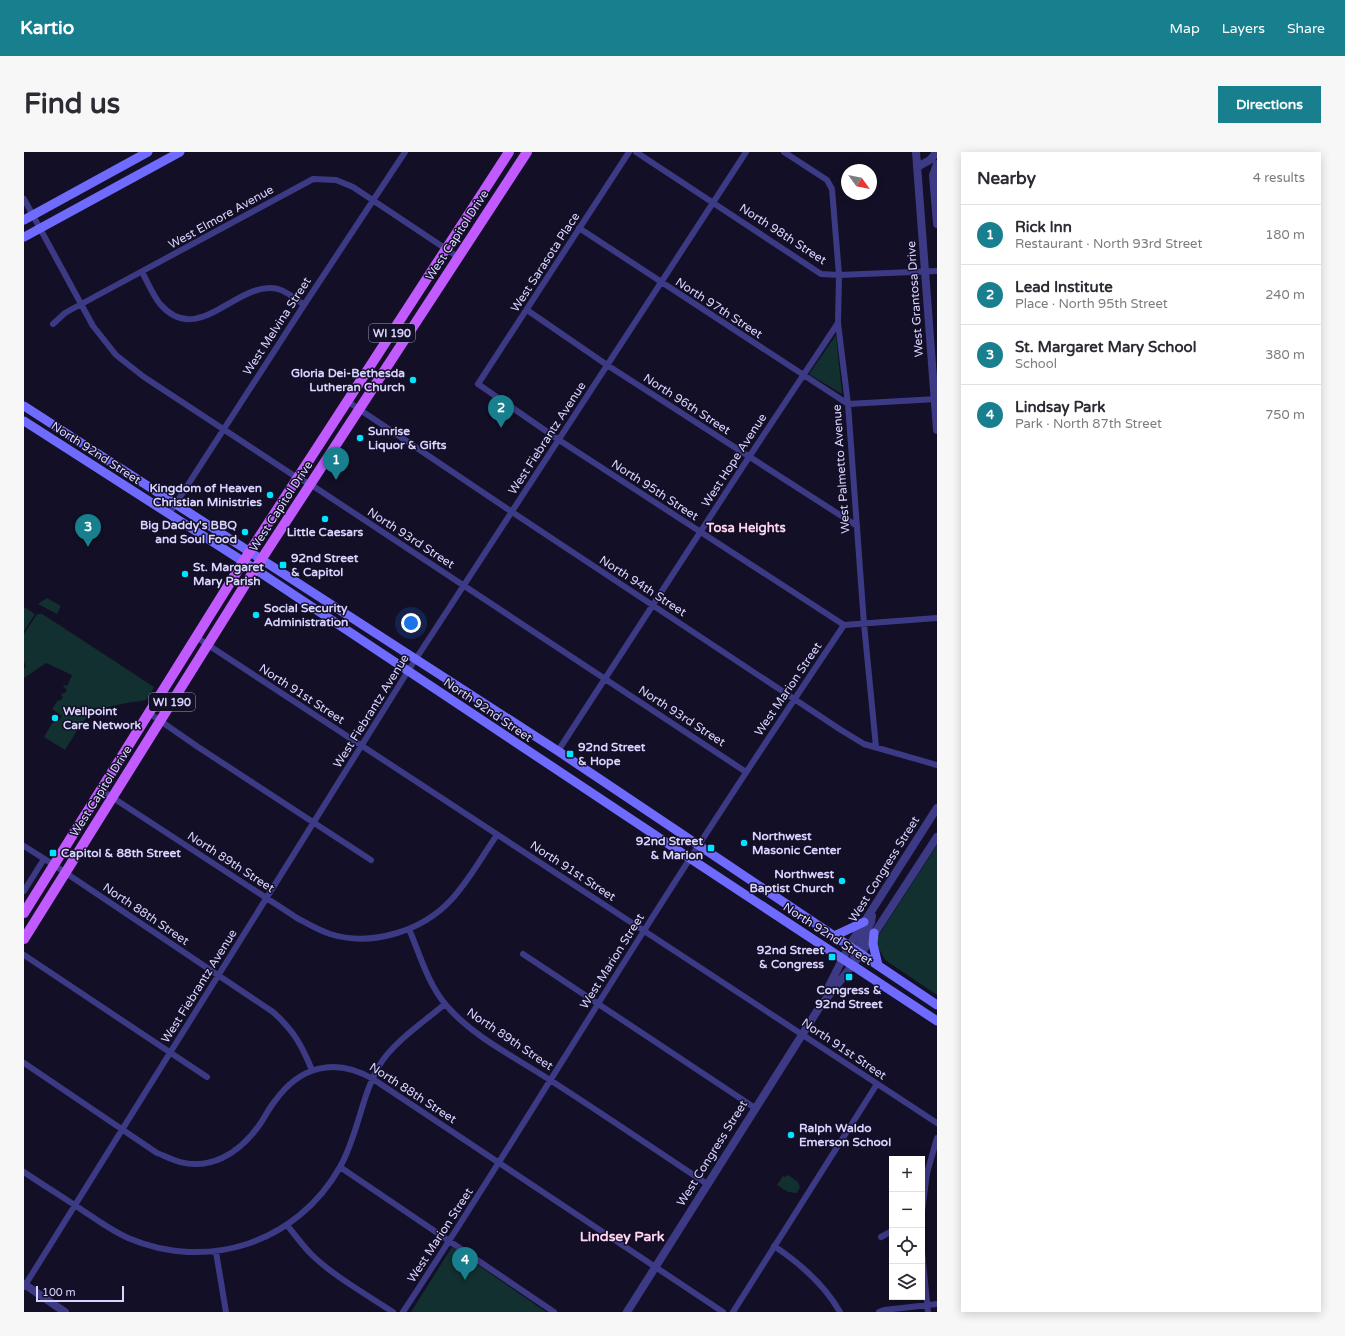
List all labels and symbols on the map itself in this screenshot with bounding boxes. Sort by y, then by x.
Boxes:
north arrow [841,164,877,200]
street label: West Elmore Avenue [166,182,276,252]
street label: West Capitol Drive [423,187,492,283]
street label: North 98th Street [737,201,829,268]
street label: West Sarasota Place [508,210,582,314]
street label: West Grantosa Drive [904,240,926,358]
street label: West Melvina Street [240,274,314,378]
street label: North 97th Street [673,275,765,342]
road number: WI 190 [369,324,415,342]
place label: Gloria Dei-Bethesda Lutheran Church [291,366,405,394]
street label: North 96th Street [641,371,733,438]
marker: Gloria Dei-Bethesda Lutheran Church [408,375,418,385]
street label: West Fiebrantz Avenue [505,379,589,497]
pin: 2 [488,395,514,428]
street label: West Palmetto Avenue [829,404,853,534]
street label: West Hope Avenue [699,411,770,509]
street label: North 92nd Street [49,419,144,487]
place label: Sunrise Liquor & Gifts [368,424,447,453]
marker: Sunrise Liquor & Gifts [355,433,365,443]
pin: 1 [323,447,349,480]
street label: North 95th Street [609,457,701,524]
street label: West Capitol Drive [247,458,316,554]
place label: Kingdom of Heaven Christian Ministries [149,481,262,509]
marker: Kingdom of Heaven Christian Ministries [265,490,275,500]
street label: North 93rd Street [365,505,457,572]
pin: 3 [75,514,101,547]
marker: Little Caesars [320,514,330,524]
place label: Big Daddy's BBQ and Soul Food [140,518,237,546]
district label: Tosa Heights [705,520,786,536]
place label: Little Caesars [287,525,364,539]
marker: Big Daddy's BBQ and Soul Food [240,527,250,537]
place label: 92nd Street & Capitol [291,551,359,580]
street label: North 94th Street [597,553,689,620]
place label: St. Margaret Mary Parish [193,560,264,589]
marker: 92nd Street & Capitol [278,560,288,570]
marker: St. Margaret Mary Parish [180,569,190,579]
place label: Social Security Administration [264,601,348,629]
marker: Social Security Administration [251,610,261,620]
your location [401,613,421,633]
street label: West Marion Street [752,639,825,738]
street label: West Fiebrantz Avenue [330,651,412,770]
street label: North 91st Street [257,661,348,727]
street label: North 92nd Street [441,675,535,745]
street label: North 93rd Street [636,683,728,750]
road number: WI 190 [149,693,195,711]
place label: Wellpoint Care Network [63,704,142,732]
marker: Wellpoint Care Network [50,713,60,723]
place label: 92nd Street & Hope [578,740,646,769]
street label: West Capitol Drive [67,743,135,839]
marker: 92nd Street & Hope [565,749,575,759]
street label: West Congress Street [846,813,923,925]
street label: North 89th Street [185,829,277,896]
place label: Northwest Masonic Center [752,829,842,857]
place label: 92nd Street & Marion [636,834,703,862]
street label: North 91st Street [528,838,619,904]
marker: Northwest Masonic Center [739,838,749,848]
marker: 92nd Street & Marion [706,843,716,853]
place label: Capitol & 88th Street [61,846,181,861]
marker: Capitol & 88th Street [48,848,58,858]
place label: Northwest Baptist Church [749,867,834,896]
marker: Northwest Baptist Church [837,876,847,886]
street label: North 88th Street [100,880,192,948]
street label: North 92nd Street [781,900,876,968]
street label: West Marion Street [577,910,647,1011]
street label: West Fiebrantz Avenue [158,926,240,1045]
place label: 92nd Street & Congress [757,943,824,972]
marker: 92nd Street & Congress [827,952,837,962]
marker: Congress & 92nd Street [844,972,854,982]
place label: Congress & 92nd Street [815,983,883,1011]
street label: North 89th Street [464,1005,556,1073]
street label: North 91st Street [799,1015,889,1083]
street label: North 88th Street [367,1060,459,1127]
street label: West Congress Street [674,1097,751,1209]
place label: Ralph Waldo Emerson School [799,1121,891,1149]
marker: Ralph Waldo Emerson School [786,1130,796,1140]
street label: West Marion Street [404,1185,476,1285]
district label: Lindsey Park [580,1228,665,1245]
pin: 4 [452,1247,478,1280]
scale bar [36,1284,124,1303]

